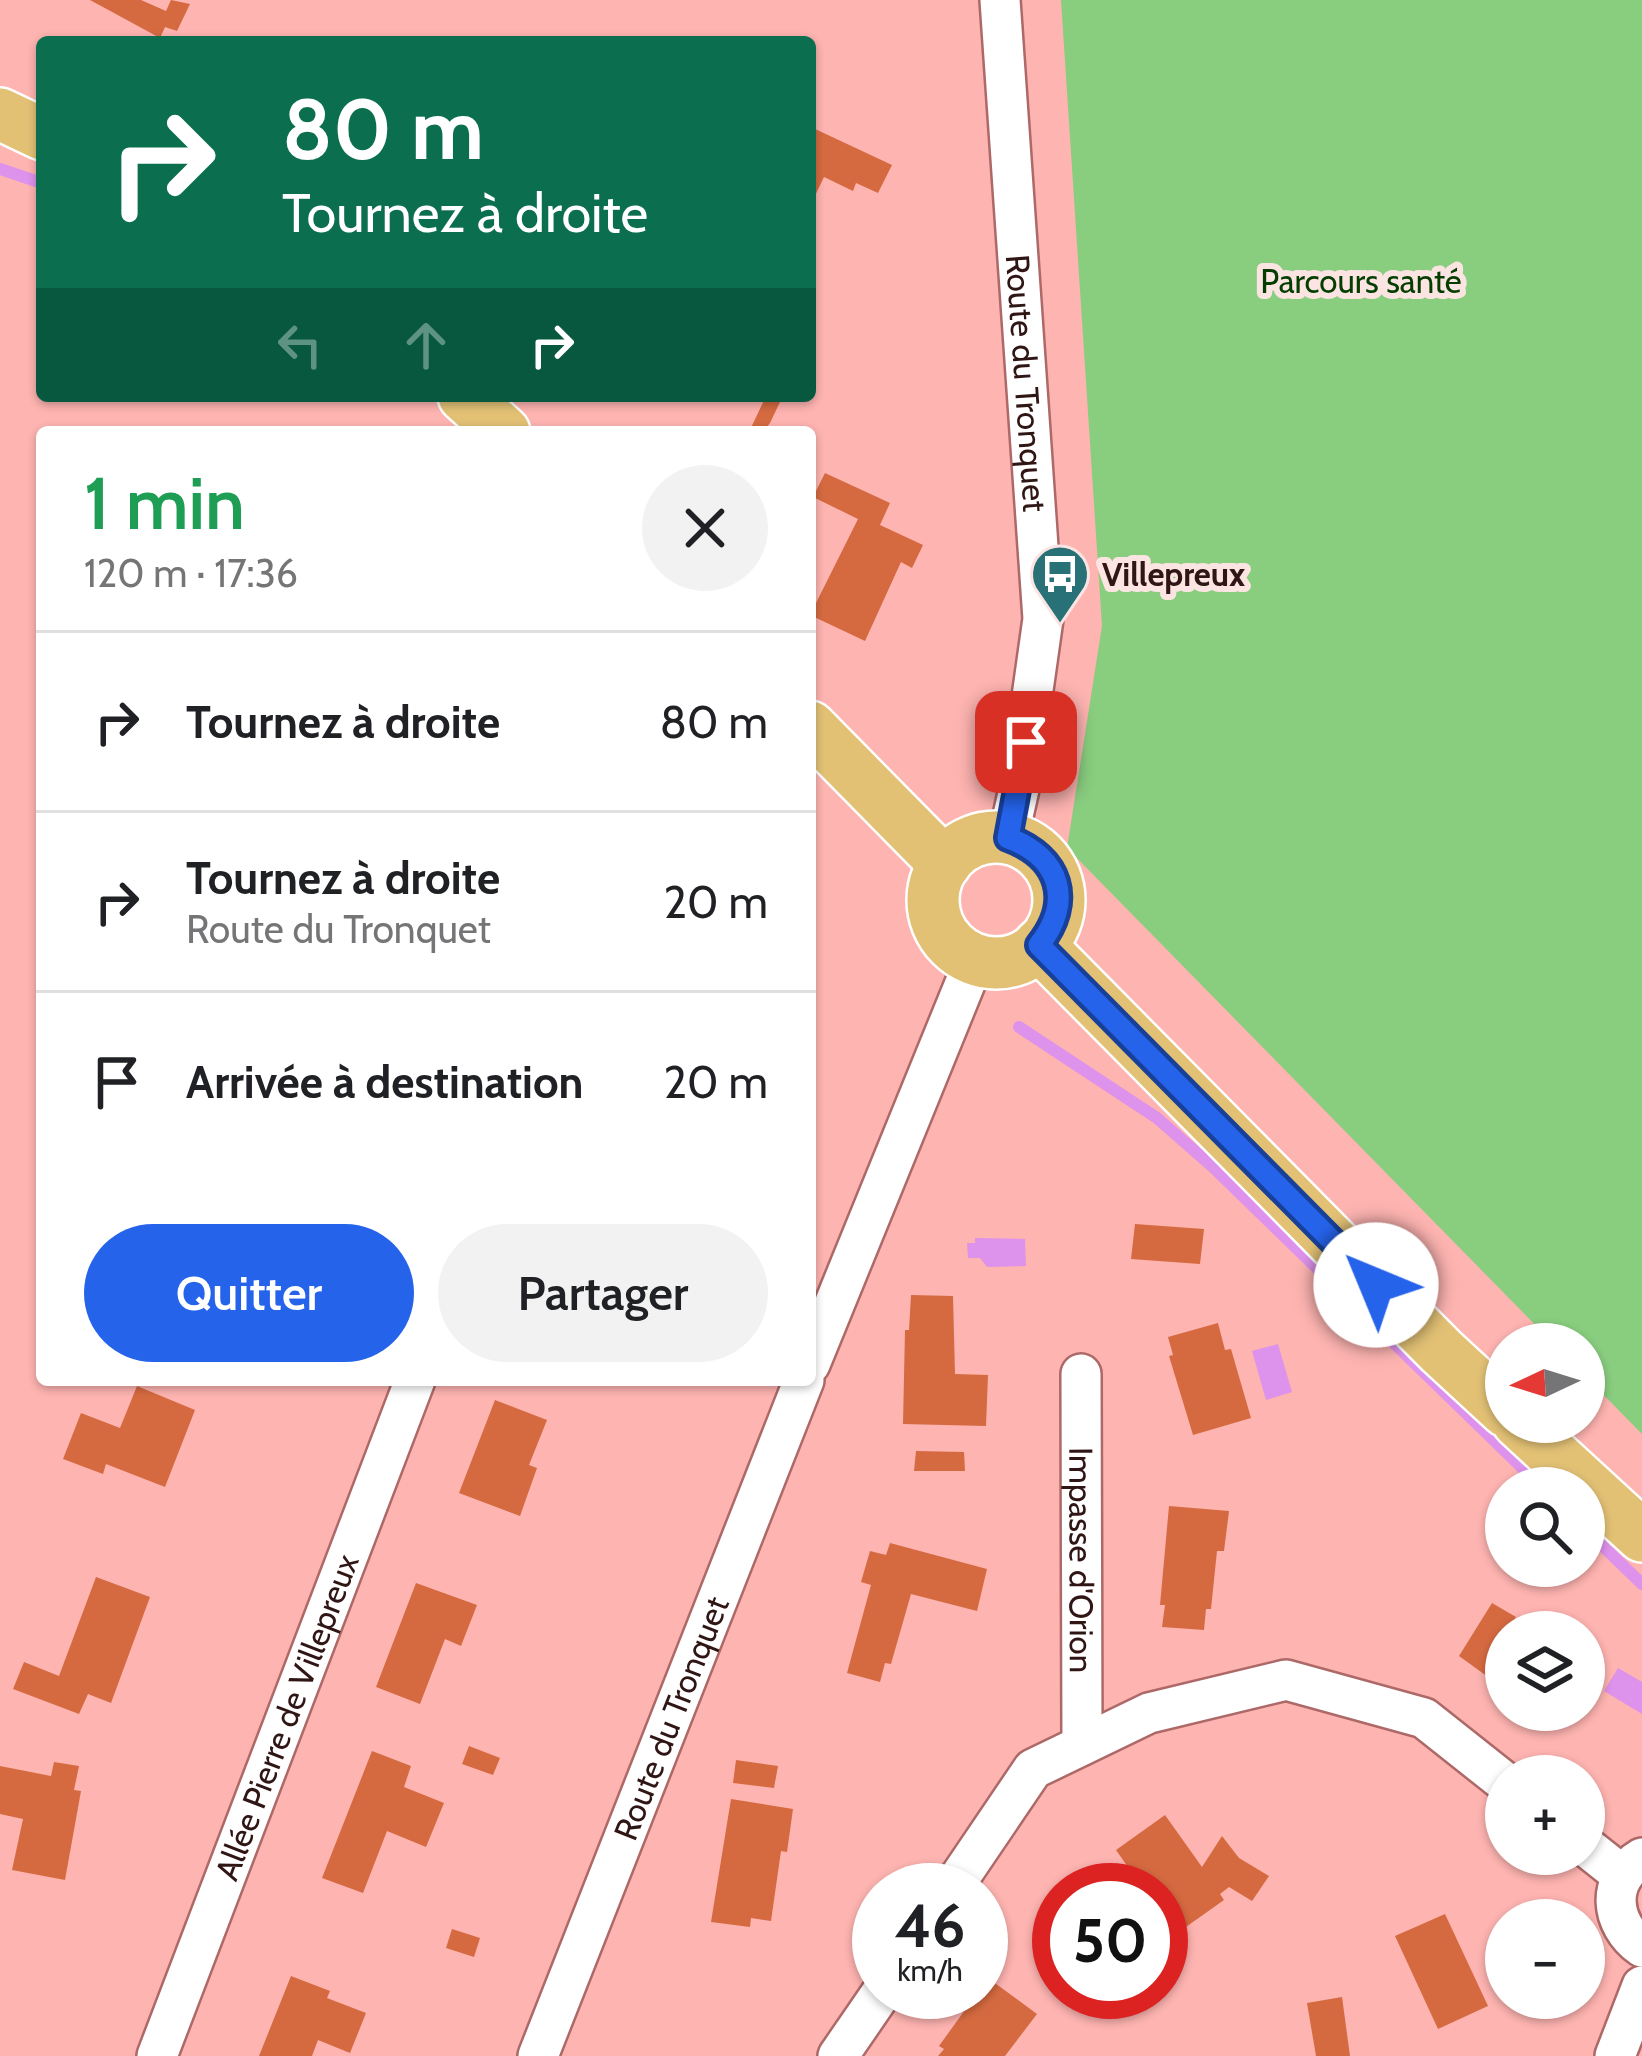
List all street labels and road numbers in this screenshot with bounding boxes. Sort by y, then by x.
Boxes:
street label: Route du Tronquet [998,253,1056,513]
street label: Impasse d'Orion [1061,1447,1102,1673]
street label: Allée Pierre de Villepreux [206,1548,367,1886]
street label: Route du Tronquet [605,1591,737,1846]

